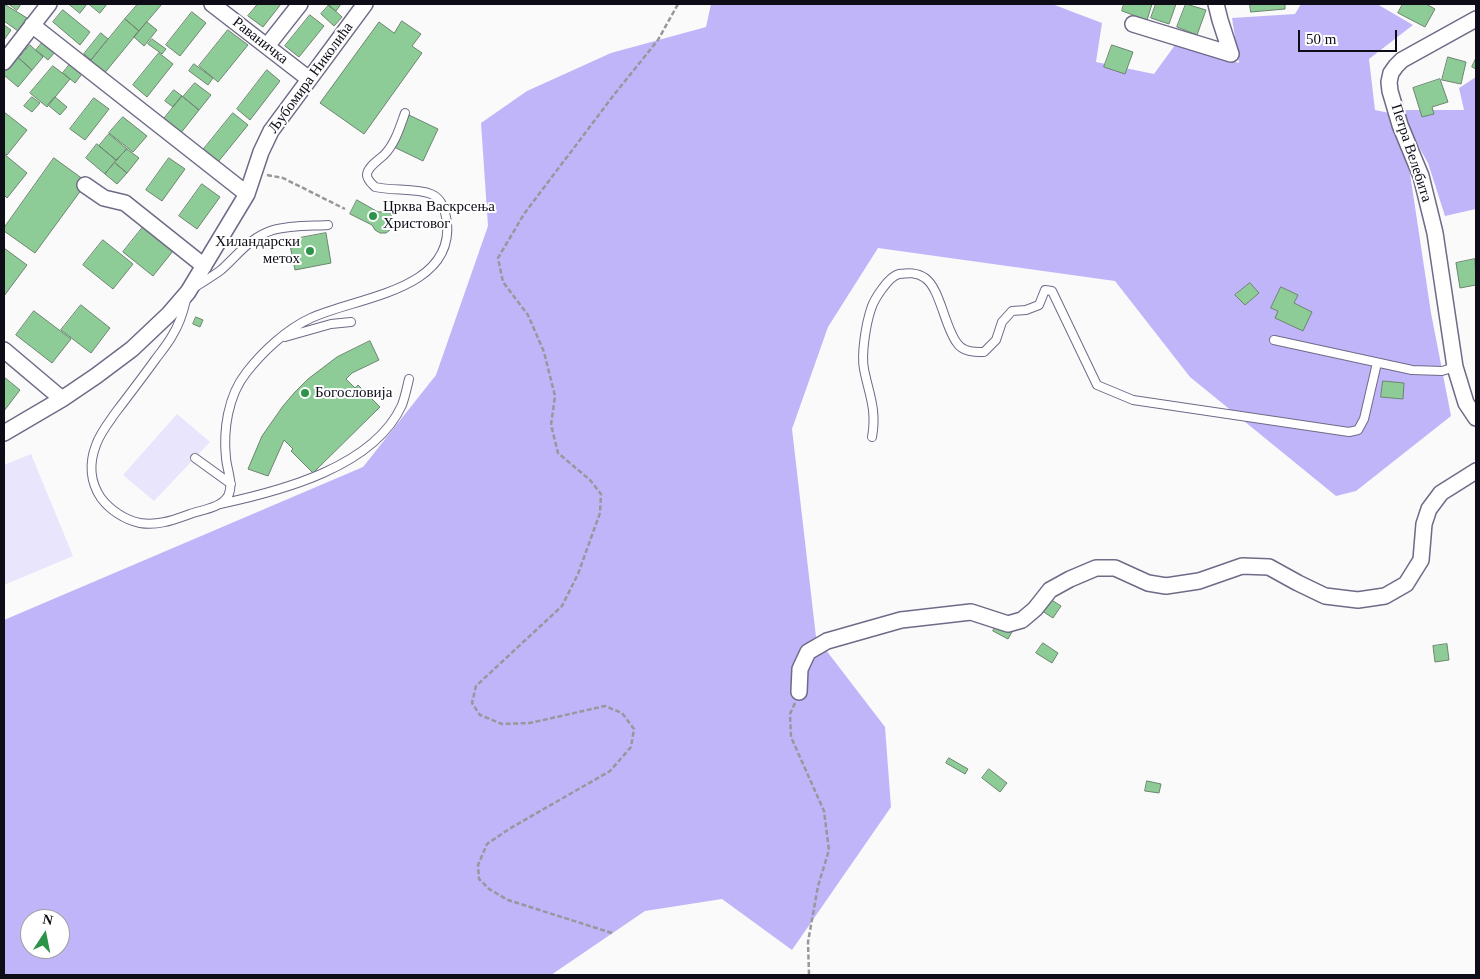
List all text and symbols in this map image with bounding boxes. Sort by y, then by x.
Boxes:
street label: Раваничка [229,14,291,68]
street label: Љубомира Николића [265,19,357,137]
scale bar [1300,20,1399,52]
text: 50 m [1306,31,1336,47]
street label: Петра Велебита [1387,102,1435,204]
place label: Црква Васкрсења Христовог [383,198,495,233]
marker: Црква Васкрсења Христовог [367,210,379,222]
place label: Хиландарски метох [215,233,300,268]
marker: Хиландарски метох [304,245,316,257]
place label: Богословија [315,384,392,402]
marker: Богословија [299,387,311,399]
north arrow [20,909,70,959]
text: N [41,911,54,928]

